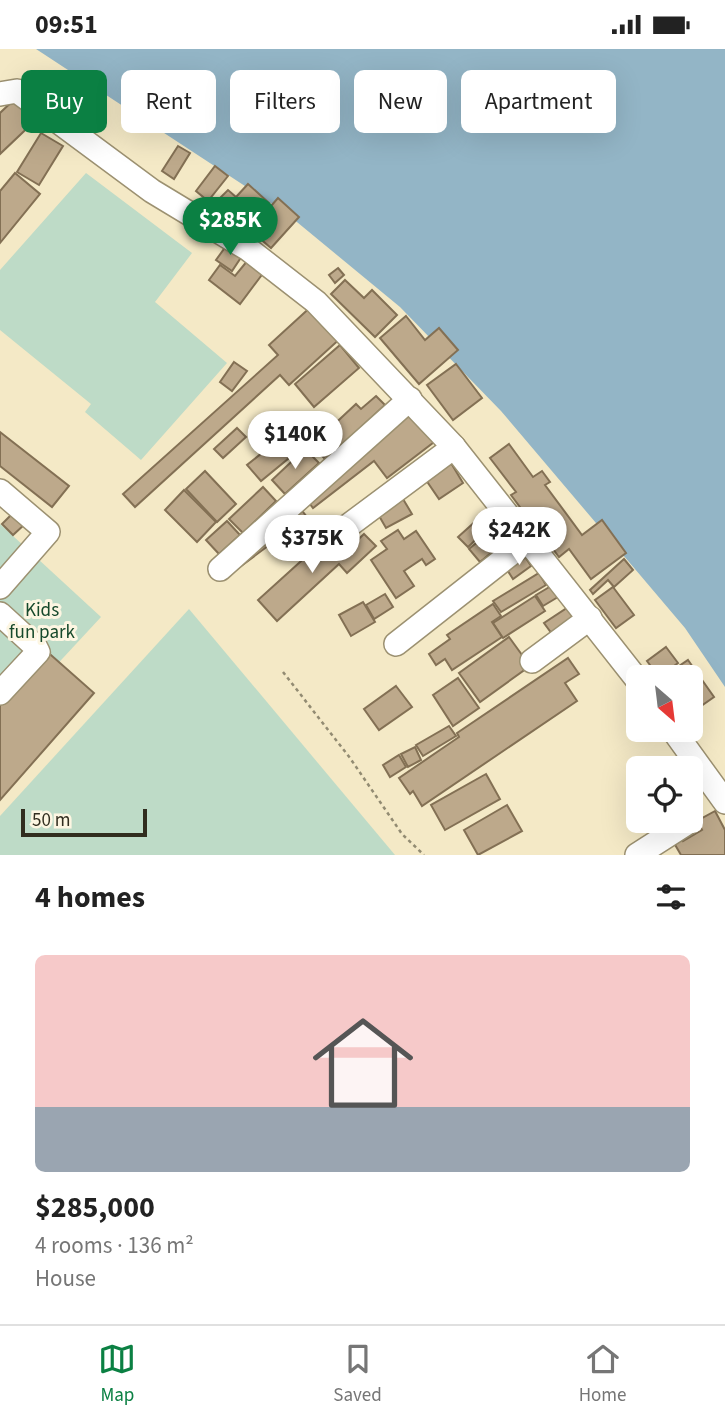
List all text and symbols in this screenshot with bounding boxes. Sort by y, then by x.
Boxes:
text: 09:51 [35,6,98,43]
chip: Buy [21,70,107,133]
chip: Rent [121,70,216,133]
chip: Filters [230,70,340,133]
chip: New [354,70,447,133]
chip: Apartment [461,70,616,133]
pin: $285K [181,197,279,257]
text: $285K [199,203,261,236]
pin: $140K [246,411,344,471]
text: $140K [264,417,326,450]
pin: $242K [470,507,568,567]
text: $242K [488,513,550,546]
pin: $375K [263,515,361,575]
text: $375K [281,521,343,554]
park label: Kids fun park [9,597,76,646]
north arrow [626,665,704,742]
map controls [626,665,703,833]
button: locate [626,756,703,833]
scale bar [21,806,147,838]
text: 50 m [32,807,70,834]
text: 4 homes [35,876,145,919]
icon: filters [652,878,690,916]
icon: home [300,1000,426,1126]
text: $285,000 [35,1186,155,1229]
text: 4 rooms · 136 m² [35,1229,194,1262]
text: House [35,1262,96,1295]
tab: Map [98,1340,136,1409]
tab: Saved [333,1340,382,1409]
tab: Home [579,1340,627,1409]

